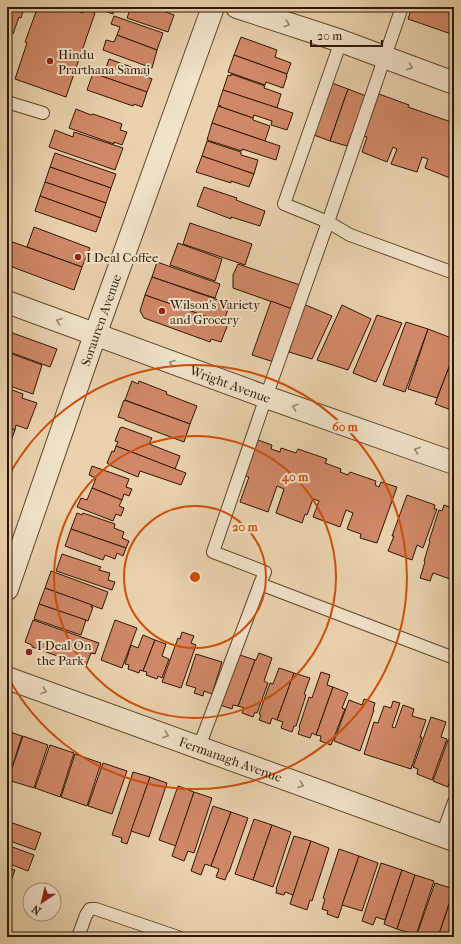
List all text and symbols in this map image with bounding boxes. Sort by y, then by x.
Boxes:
one-way arrow [283,19,290,27]
scale bar [311,22,382,48]
text: 20 m [317,29,342,43]
place label: Hindu Prarthana Samaj [58,47,150,77]
marker: Hindu Prarthana Samaj [45,56,55,66]
one-way arrow [406,62,413,70]
place label: I Deal Coffee [86,250,159,265]
marker: I Deal Coffee [73,252,83,262]
street label: Sorauren Avenue [78,272,125,368]
place label: Wilson's Variety and Grocery [169,297,261,327]
marker: Wilson's Variety and Grocery [157,306,167,316]
one-way arrow [55,317,62,326]
one-way arrow [169,359,176,368]
street label: Wright Avenue [187,362,273,406]
one-way arrow [291,403,298,412]
text: 60 m [332,420,359,434]
one-way arrow [414,447,421,455]
text: 40 m [281,470,309,485]
text: 20 m [232,520,259,534]
centre of rings [188,570,202,584]
place label: I Deal On the Park [37,638,92,668]
marker: I Deal On the Park [24,647,34,657]
one-way arrow [40,687,47,695]
one-way arrow [163,730,170,739]
street label: Fermanagh Avenue [177,734,285,785]
one-way arrow [298,780,305,788]
north arrow [22,882,62,922]
text: N [29,902,44,918]

